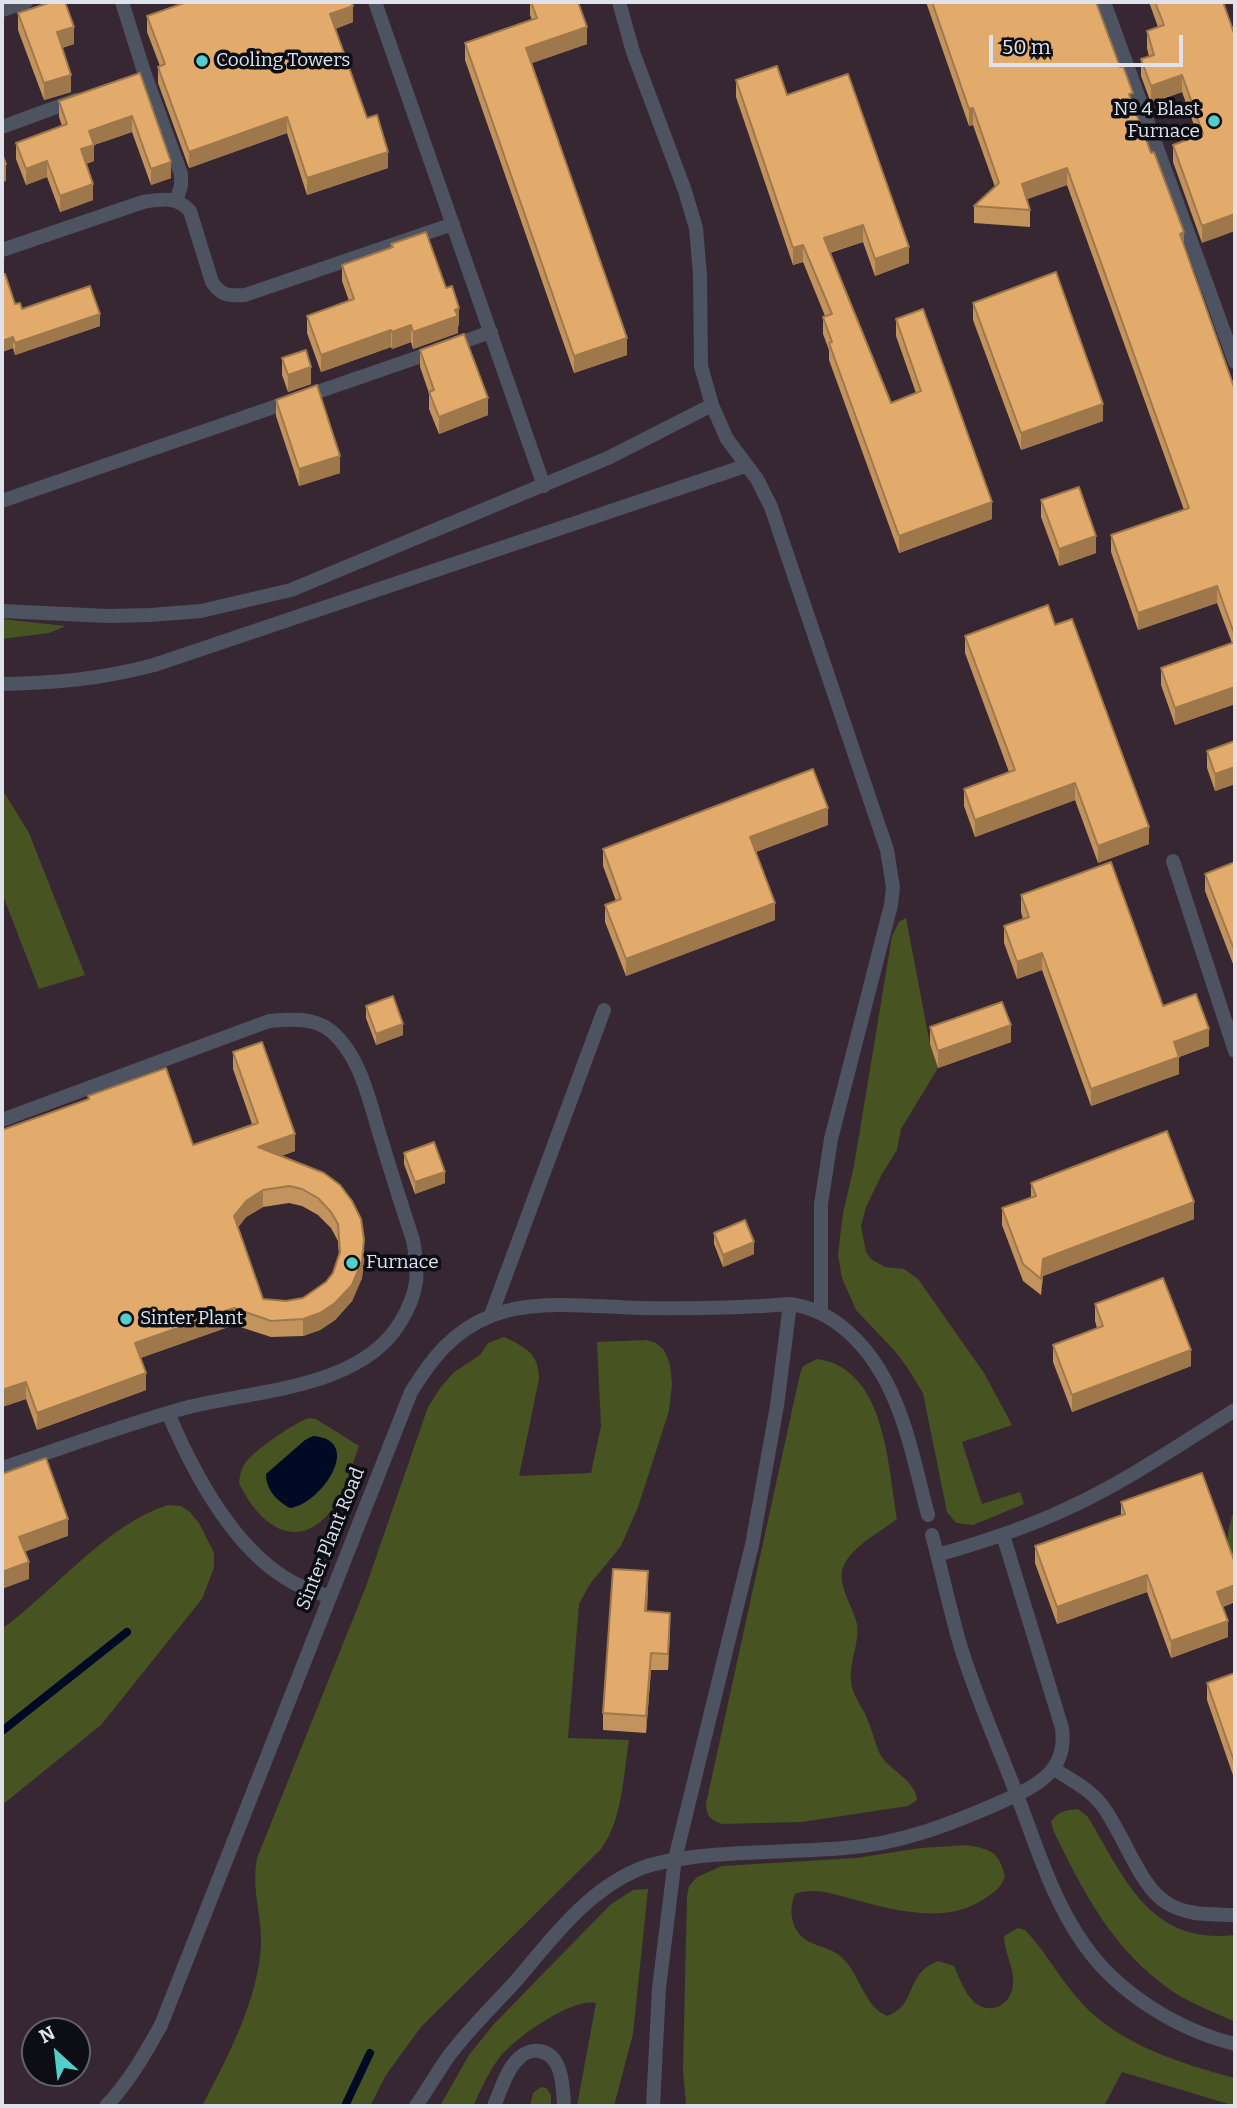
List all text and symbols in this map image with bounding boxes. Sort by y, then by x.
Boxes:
scale bar [992,21,1186,65]
text: 50 m [1002,34,1051,60]
place label: Cooling Towers [216,50,350,72]
marker: Cooling Towers [194,53,210,69]
place label: Nº 4 Blast Furnace [1114,99,1200,143]
marker: Nº 4 Blast Furnace [1206,113,1222,129]
place label: Furnace [366,1252,439,1274]
marker: Furnace [344,1255,360,1271]
place label: Sinter Plant [140,1308,243,1330]
marker: Sinter Plant [118,1311,134,1327]
street label: Sinter Plant Road [292,1464,370,1614]
north arrow [21,2017,91,2087]
text: N [35,2021,59,2048]

